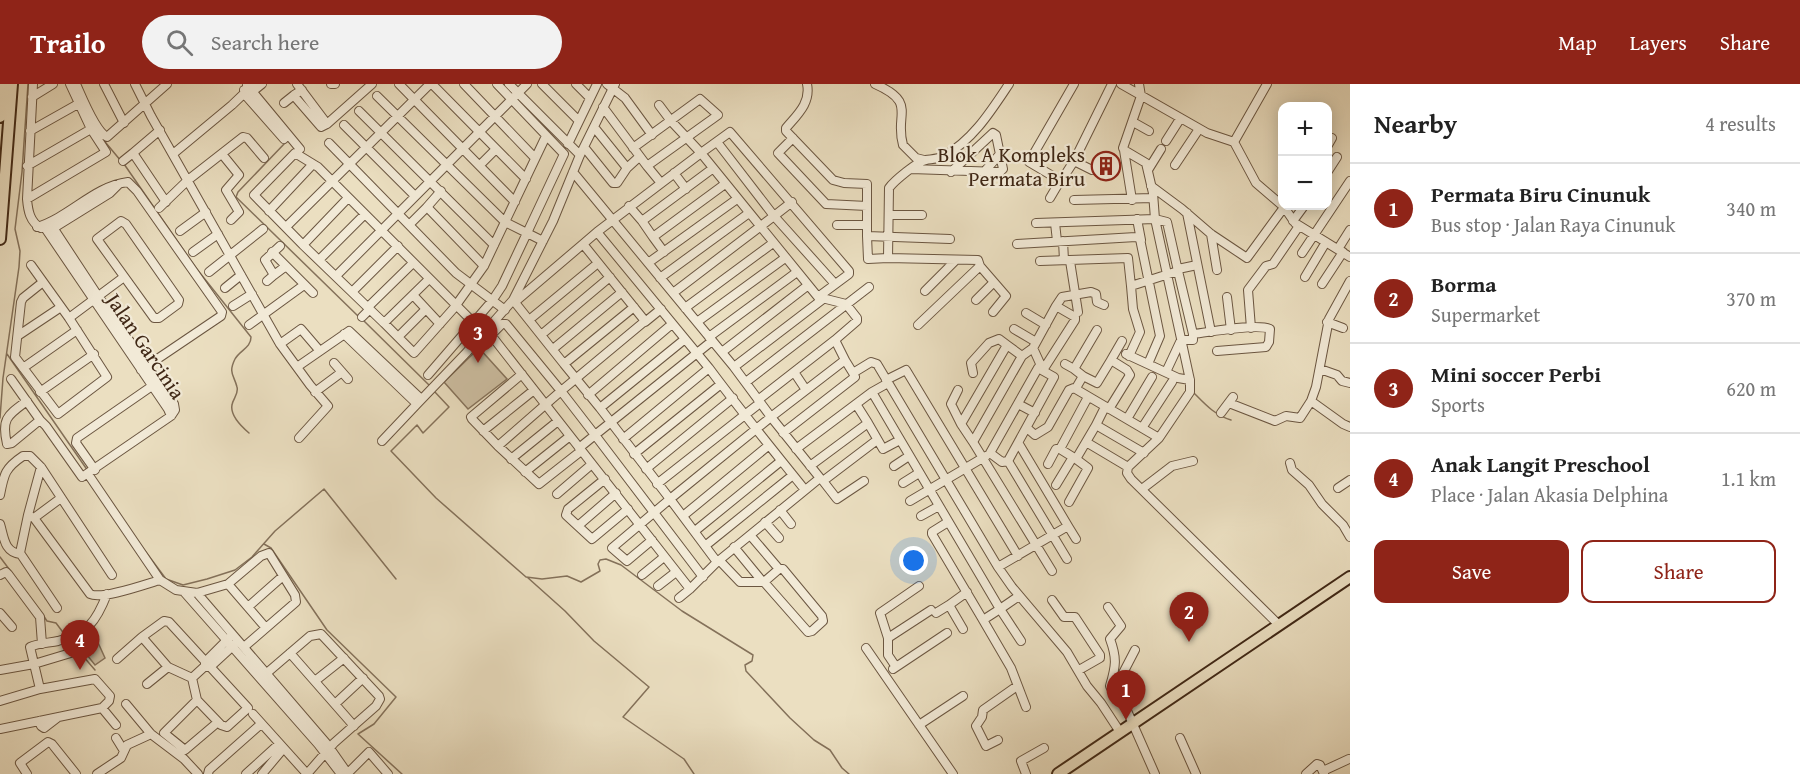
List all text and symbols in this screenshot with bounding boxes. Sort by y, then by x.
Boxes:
search box [142,15,562,69]
text: Trailo [30,22,106,63]
icon: search [163,26,196,59]
text: Search here [211,26,319,58]
text: Map [1558,27,1597,58]
text: Layers [1630,27,1687,58]
text: Share [1720,27,1770,58]
map controls [1278,102,1332,210]
button: + [1278,102,1332,156]
text: Nearby [1374,104,1457,143]
text: 4 results [1705,109,1776,138]
place label: Blok A Kompleks Permata Biru [937,139,1086,194]
building icon: Blok A Kompleks Permata Biru [1090,150,1122,182]
button: − [1278,156,1332,210]
text: Permata Biru Cinunuk [1431,178,1650,210]
text: 1 [1388,194,1399,223]
text: 340 m [1726,194,1776,223]
text: Bus stop · Jalan Raya Cinunuk [1431,210,1675,239]
text: Borma [1431,268,1497,300]
street label: Jalan Garcinia [97,284,193,405]
text: 2 [1388,284,1399,313]
text: 370 m [1726,284,1776,313]
text: Supermarket [1431,300,1540,329]
pin: 3 [458,314,498,363]
text: Mini soccer Perbi [1431,358,1601,390]
text: 3 [1388,374,1399,403]
text: 620 m [1726,374,1776,403]
text: Sports [1431,390,1485,419]
text: Anak Langit Preschool [1431,448,1650,480]
text: 4 [1388,464,1399,493]
text: 1.1 km [1721,464,1776,493]
text: Place · Jalan Akasia Delphina [1431,480,1668,509]
button: Save [1374,540,1569,603]
button: Share [1581,540,1776,603]
your location [899,546,928,575]
pin: 2 [1170,592,1208,642]
pin: 4 [60,620,100,670]
pin: 1 [1106,670,1146,720]

